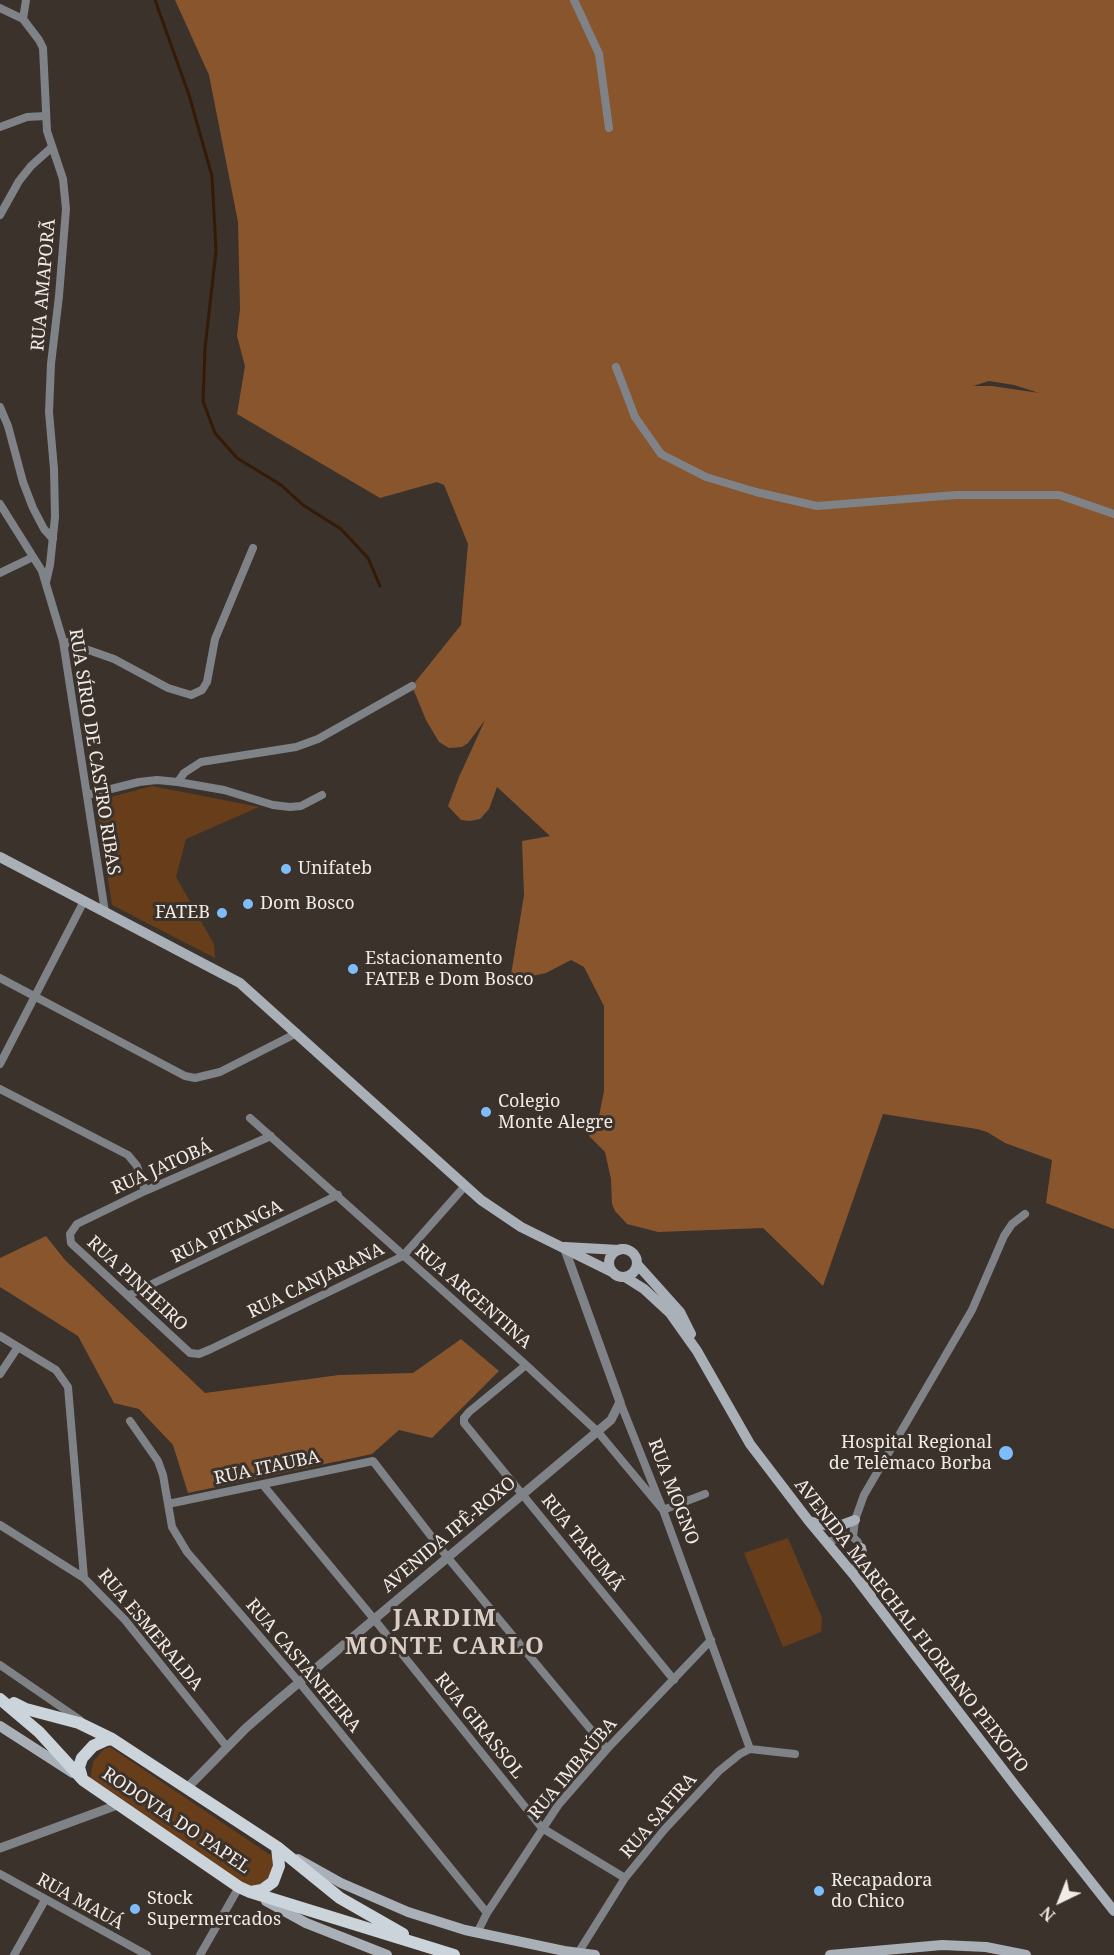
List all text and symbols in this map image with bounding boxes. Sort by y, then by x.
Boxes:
street label: RUA AMAPORÃ [27,218,61,352]
street label: RUA SÍRIO DE CASTRO RIBAS [64,627,124,877]
place label: Unifateb [298,858,372,880]
marker: Unifateb [279,862,293,876]
place label: Dom Bosco [260,893,355,915]
marker: Dom Bosco [241,897,255,911]
place label: FATEB [155,902,210,924]
marker: FATEB [215,906,229,920]
place label: Estacionamento FATEB e Dom Bosco [365,948,534,990]
marker: Estacionamento FATEB e Dom Bosco [346,962,360,976]
place label: Colegio Monte Alegre [498,1091,613,1134]
marker: Colegio Monte Alegre [479,1105,493,1119]
street label: RUA JATOBÁ [108,1136,216,1200]
street label: RUA PITANGA [168,1196,286,1268]
street label: RUA PINHEIRO [82,1232,192,1336]
street label: RUA CANJARANA [244,1239,388,1323]
street label: RUA ARGENTINA [410,1240,536,1354]
place label: Hospital Regional de Telêmaco Borba [829,1432,992,1474]
street label: RUA MOGNO [643,1436,703,1548]
marker: Hospital Regional de Telêmaco Borba [997,1444,1015,1462]
street label: RUA ITAUBA [212,1446,322,1490]
street label: AVENIDA IPÊ-ROXO [377,1473,521,1597]
street label: AVENIDA MARECHAL FLORIANO PEIXOTO [790,1475,1032,1777]
street label: RUA TARUMÃ [536,1490,628,1596]
street label: RUA ESMERALDA [93,1565,207,1695]
street label: RUA CASTANHEIRA [241,1595,365,1737]
district label: JARDIM MONTE CARLO [345,1605,545,1661]
street label: RUA GIRASSOL [430,1669,528,1783]
street label: RUA IMBAÚBA [524,1714,622,1824]
street label: RODOVIA DO PAPEL [98,1763,254,1879]
street label: RUA SAFIRA [616,1769,702,1863]
street label: RUA MAUÁ [33,1869,127,1935]
place label: Recapadora do Chico [831,1870,932,1912]
north arrow [1030,1871,1090,1931]
marker: Recapadora do Chico [812,1884,826,1898]
place label: Stock Supermercados [147,1888,281,1930]
marker: Stock Supermercados [128,1902,142,1916]
text: N [1036,1902,1060,1927]

